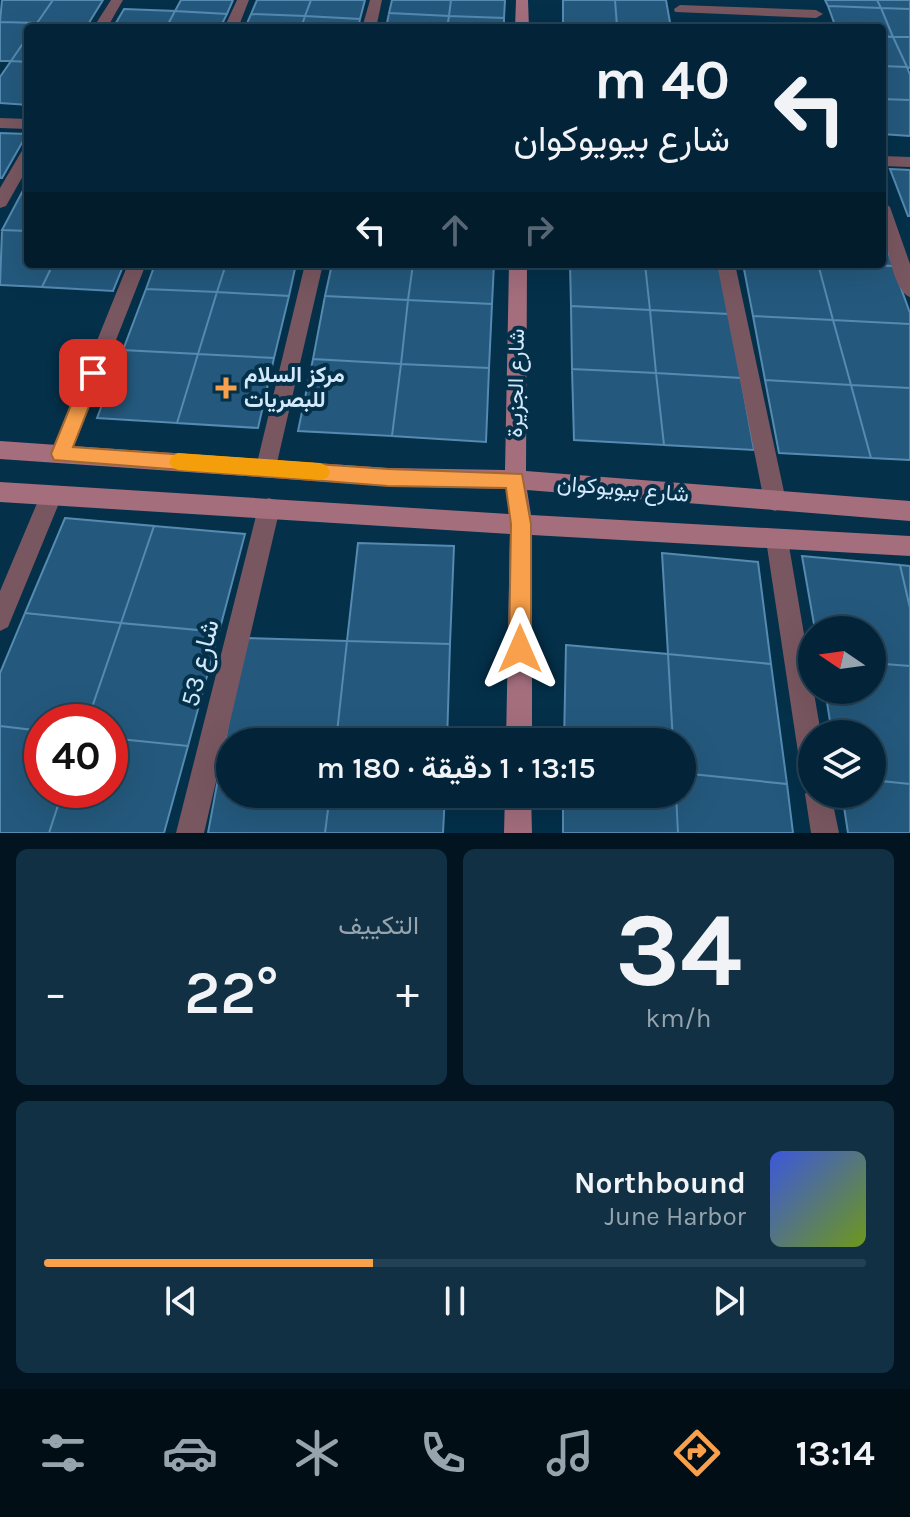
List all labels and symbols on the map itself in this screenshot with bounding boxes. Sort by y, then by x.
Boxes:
street label: شارع الجزيرة [502,328,531,438]
pin [59,339,127,407]
place label: مركز السلام للبصريات [244,362,345,413]
marker: مركز السلام للبصريات [215,377,237,399]
street label: شارع بيويوكوان [556,470,690,509]
position arrow [478,607,562,691]
street label: شارع 53 [174,616,228,710]
north arrow [798,616,886,704]
speed limit sign: 40 [24,704,128,808]

